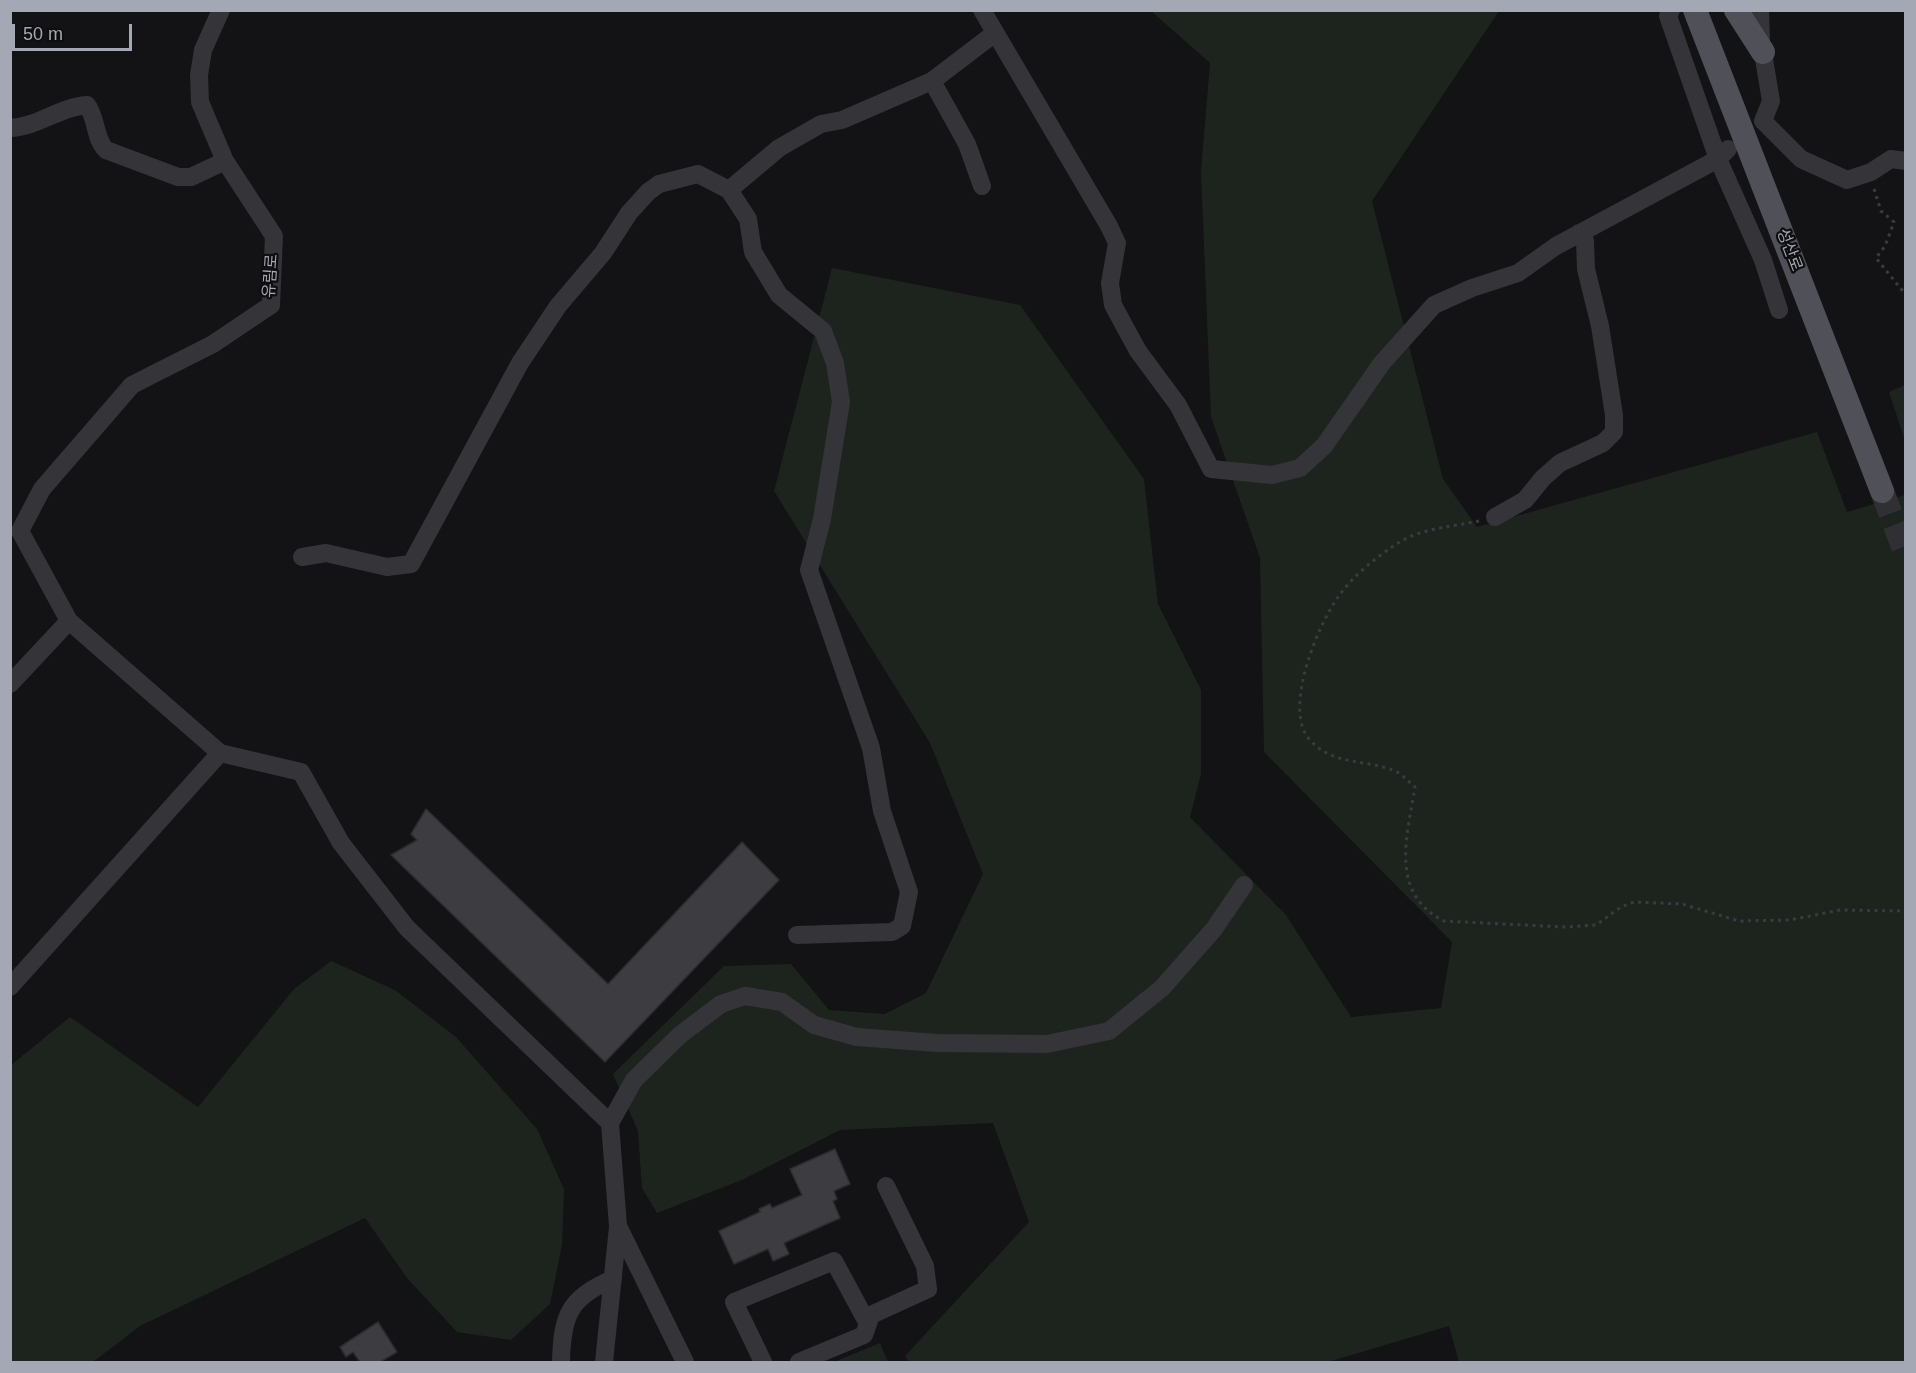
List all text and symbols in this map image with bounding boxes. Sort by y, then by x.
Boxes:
scale bar [15,12,135,50]
text: 50 m [23,24,63,44]
street label: 성산로 [1772,226,1806,274]
street label: 유림로 [260,253,282,299]

